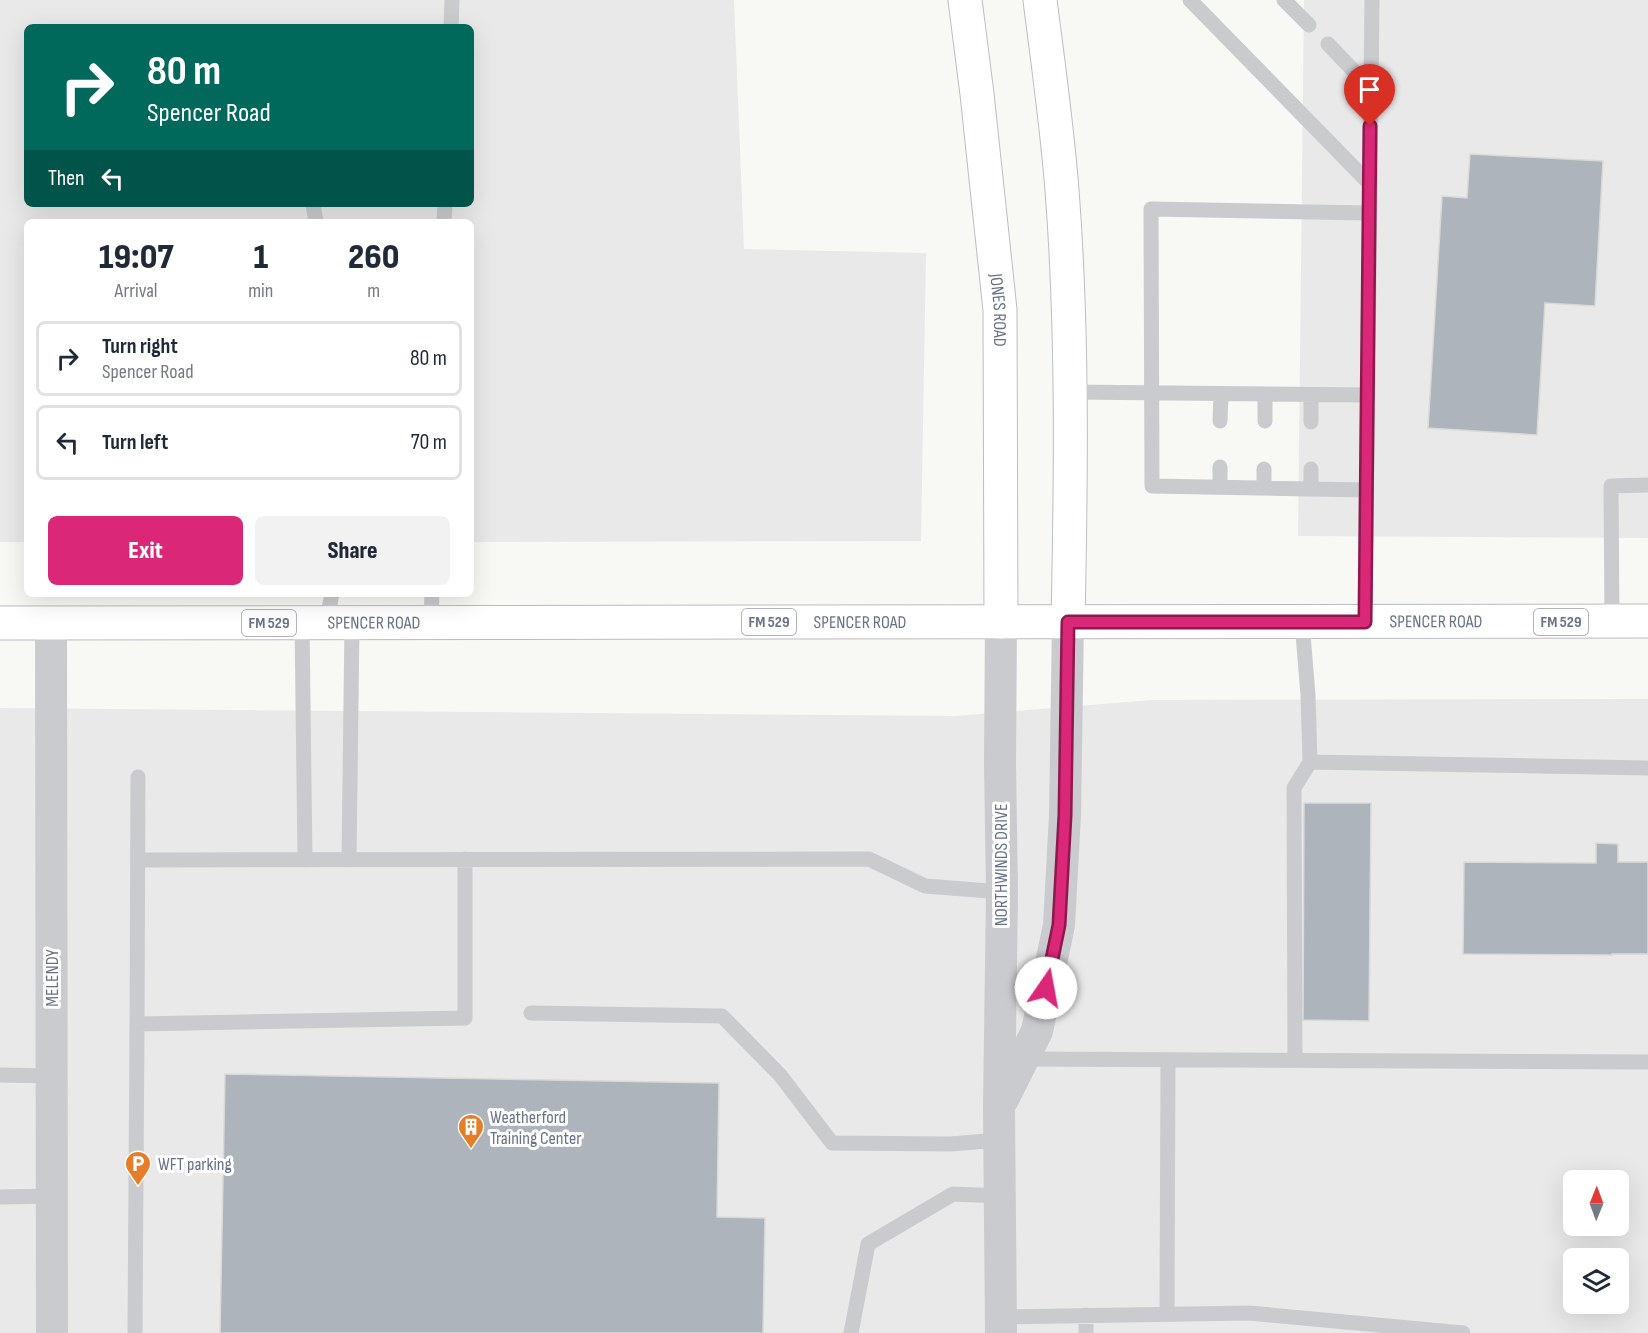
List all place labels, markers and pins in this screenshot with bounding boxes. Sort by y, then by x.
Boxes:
pin [1344,64,1395,126]
place label: Weatherford Training Center [490,1107,581,1149]
building icon: Weatherford Training Center [456,1112,486,1150]
parking icon: WFT parking [123,1149,153,1187]
place label: WFT parking [158,1154,232,1175]

